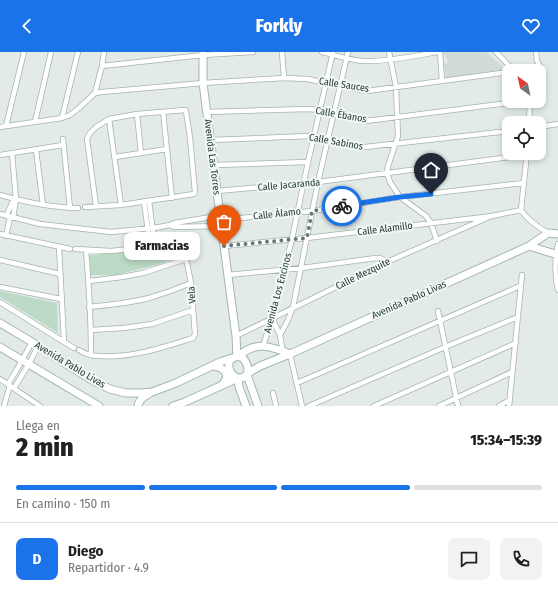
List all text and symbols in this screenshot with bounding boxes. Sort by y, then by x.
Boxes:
icon: back [16,15,38,37]
text: Forkly [256,15,302,37]
icon: heart [520,15,542,37]
north arrow [502,64,546,108]
map controls [502,64,546,160]
street label: Calle Sauces [318,75,370,95]
street label: Calle Ébanos [314,103,368,125]
button: locate [502,116,546,160]
street label: Avenida Las Torres [201,119,223,195]
street label: Calle Sabinos [308,131,364,153]
pin [414,153,448,194]
icon: home [420,159,442,181]
street label: Calle Jacaranda [257,176,321,194]
courier [322,186,362,226]
icon: bike [331,195,353,217]
street label: Calle Álamo [252,204,301,222]
pin [207,205,241,246]
icon: bag [213,211,235,233]
street label: Calle Alamillo [357,220,413,238]
callout: Farmacias [124,232,200,260]
text: Farmacias [135,238,189,253]
street label: Avenida Los Encinos [262,252,294,334]
street label: Calle Mezquite [334,256,392,292]
street label: Avenida Pablo Livas [370,278,448,322]
street label: Vela [185,286,199,304]
street label: Avenida Pablo Livas [32,339,108,391]
text: Llega en [16,418,60,433]
text: 15:34–15:39 [470,431,542,449]
text: 2 min [16,432,74,463]
text: En camino · 150 m [16,496,110,511]
button: chat [448,538,490,580]
button: phone [500,538,542,580]
text: Diego [68,542,104,560]
text: D [33,550,41,568]
text: Repartidor · 4.9 [68,560,149,575]

